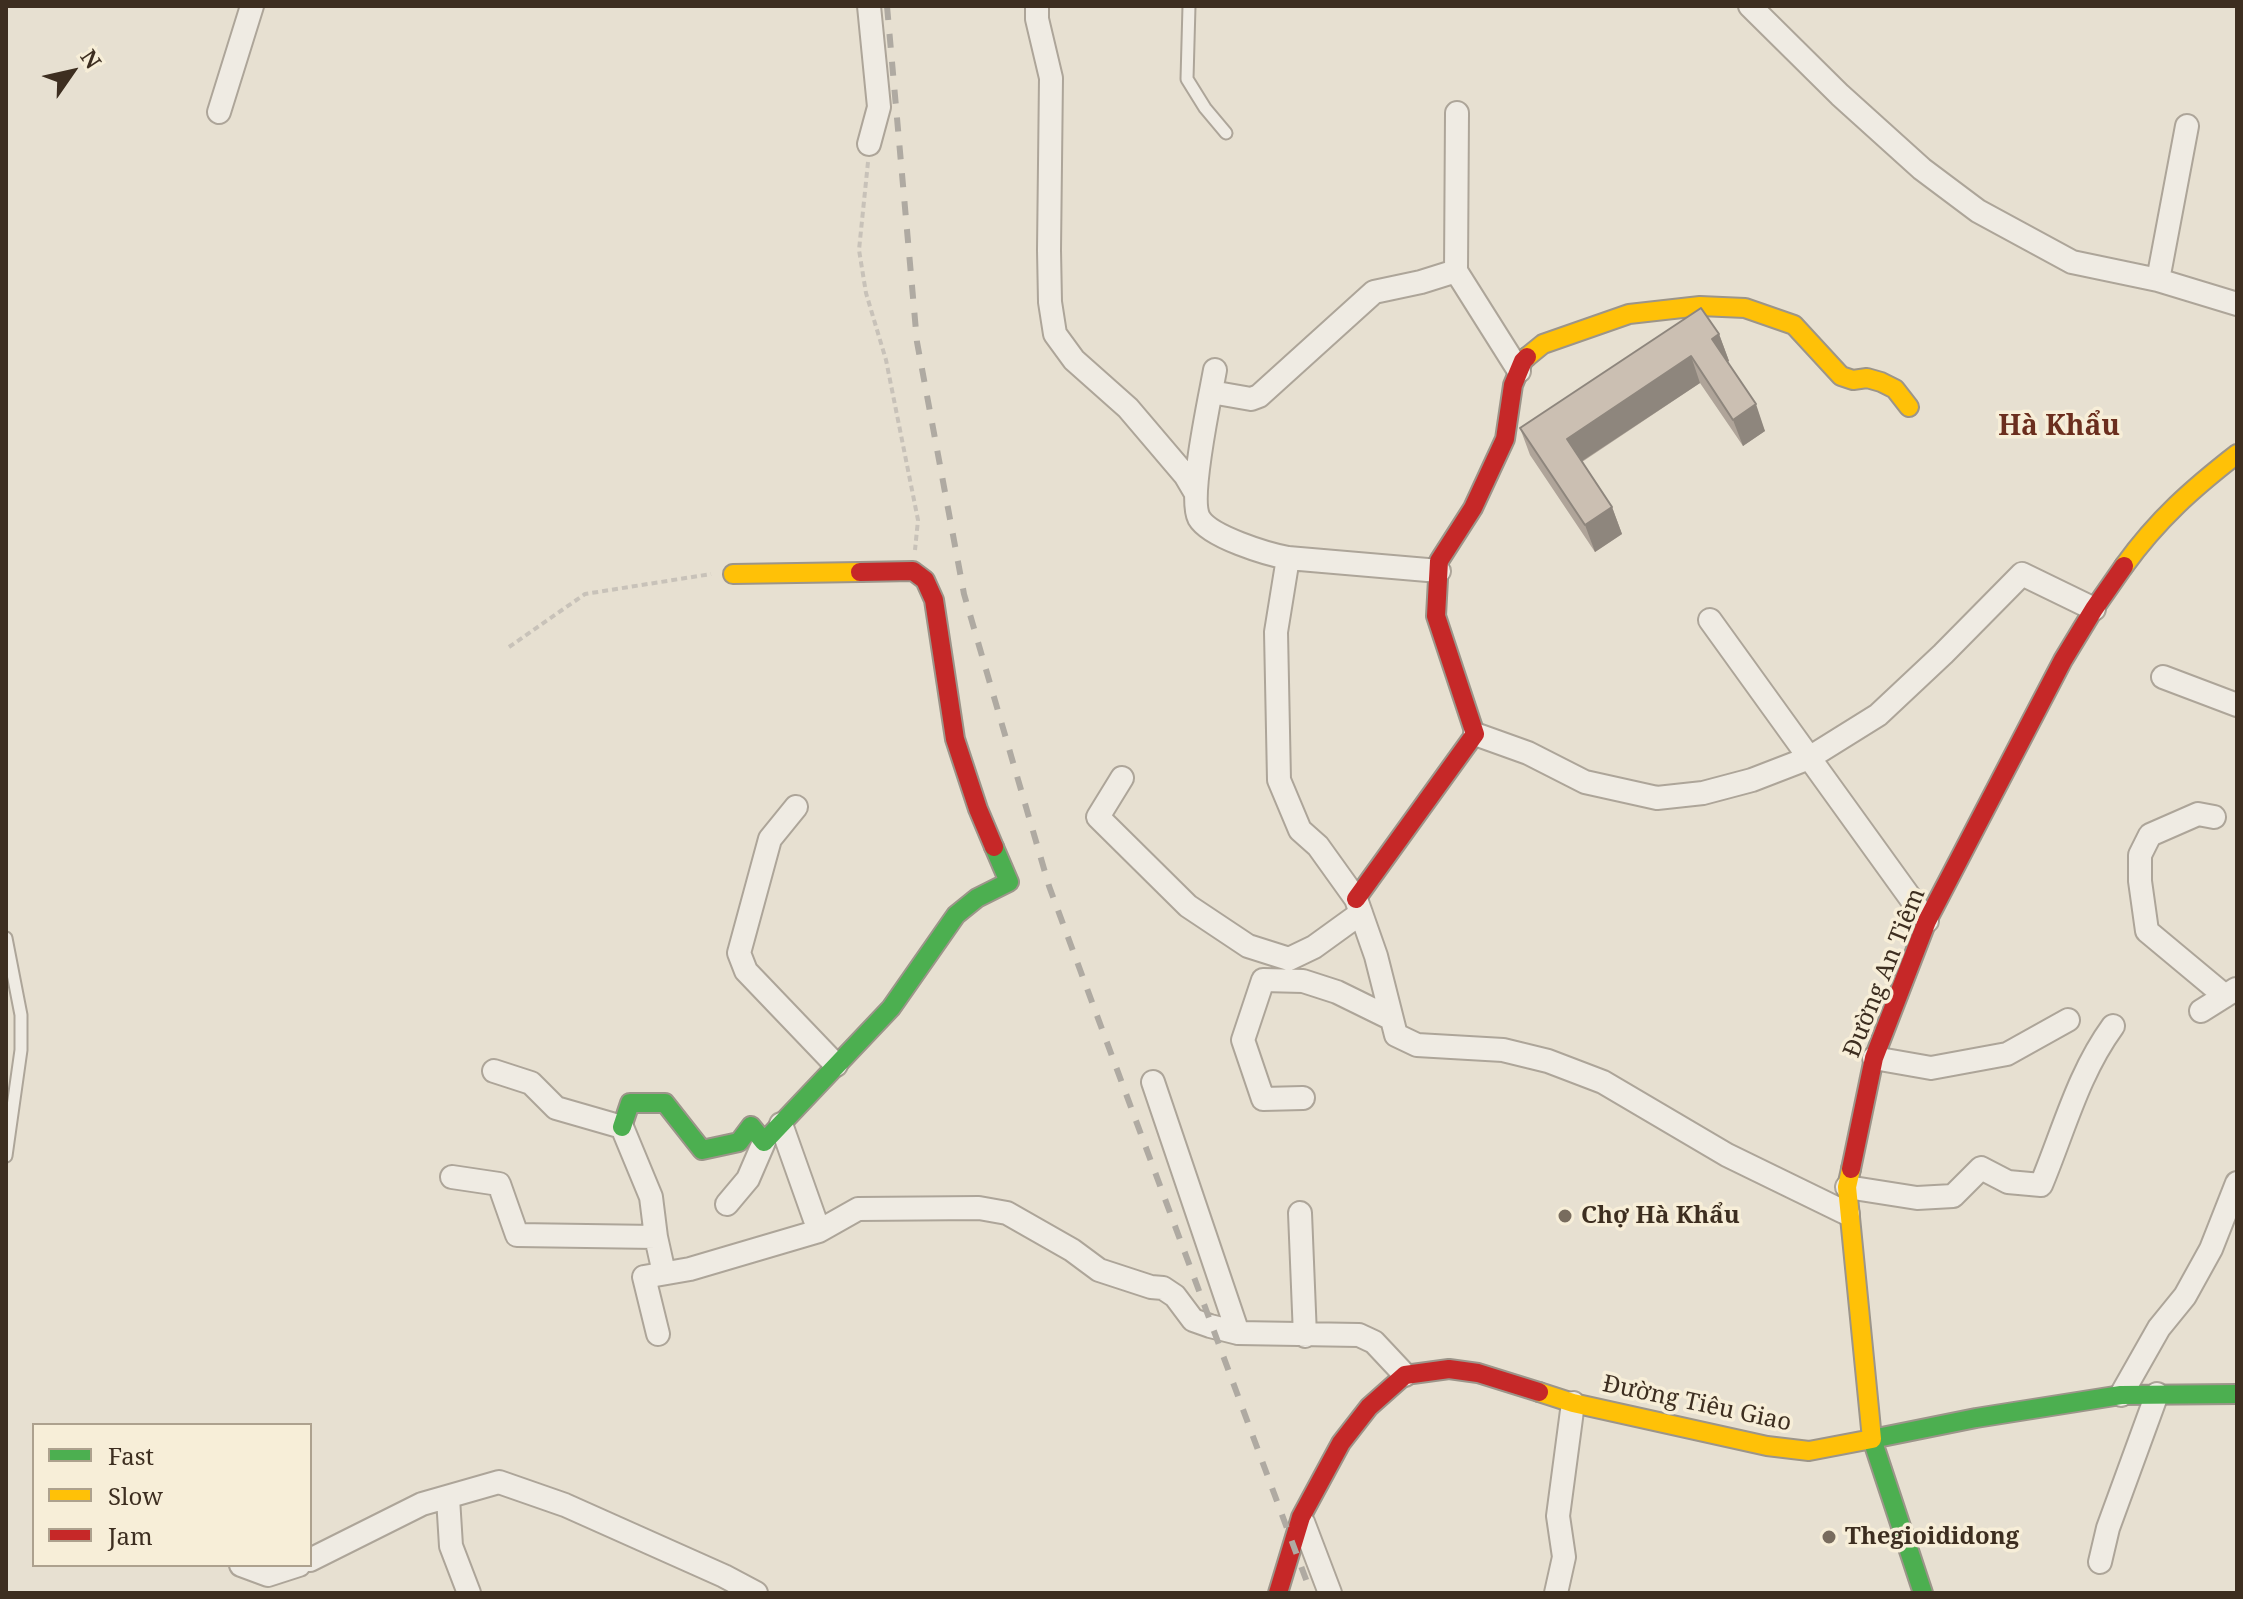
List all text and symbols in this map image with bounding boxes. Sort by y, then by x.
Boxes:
north arrow [32,32,112,112]
text: N [75,43,109,74]
district label: Hà Khẩu [1998,410,2120,444]
street label: Đường An Tiêm [1838,884,1932,1062]
place label: Chợ Hà Khẩu [1581,1202,1740,1230]
marker: Chợ Hà Khẩu [1556,1207,1574,1225]
street label: Đường Tiêu Giao [1600,1370,1794,1438]
legend [32,1423,312,1567]
text: Fast [108,1439,154,1472]
text: Slow [108,1479,163,1512]
text: Jam [108,1519,153,1552]
place label: Thegioididong [1845,1523,2019,1551]
marker: Thegioididong [1820,1528,1838,1546]

